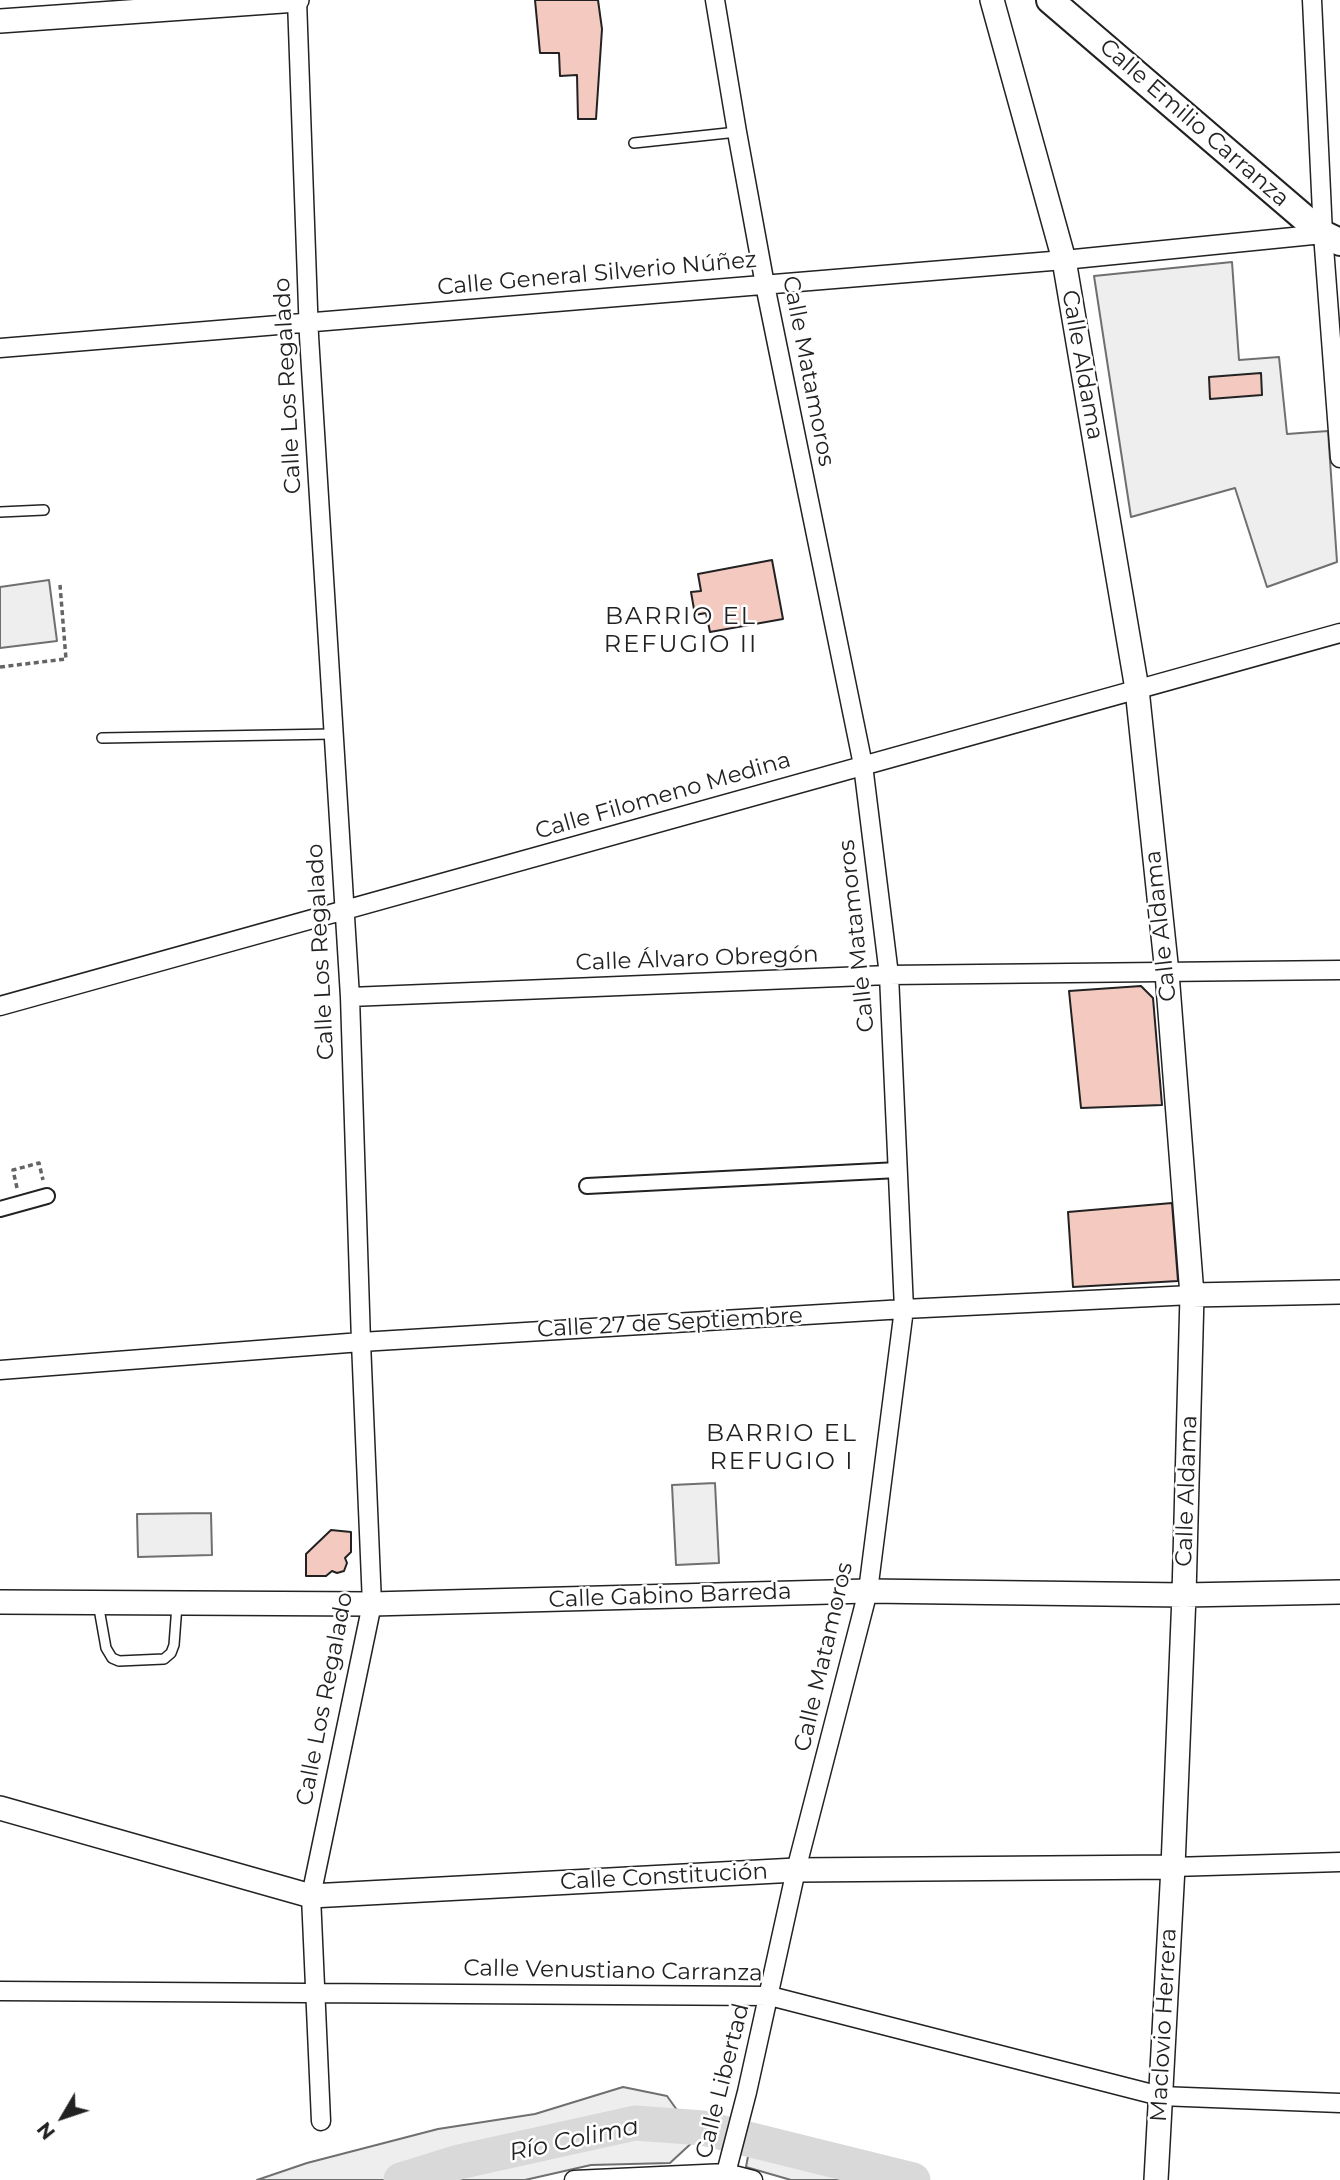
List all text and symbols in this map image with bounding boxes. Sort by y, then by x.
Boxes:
street label: Calle Emilio Carranza [1094,33,1294,213]
street label: Calle General Silverio Núñez [436,246,758,302]
street label: Calle Matamoros [776,273,840,469]
street label: Calle Los Regalado [269,277,307,495]
street label: Calle Aldama [1055,288,1109,442]
district label: BARRIO EL REFUGIO II [605,603,757,659]
street label: Calle Filomeno Medina [532,746,794,846]
street label: Calle Matamoros [833,838,881,1034]
street label: Calle Los Regalado [302,843,340,1061]
street label: Calle Aldama [1139,849,1183,1003]
street label: Calle Álvaro Obregón [575,941,819,977]
street label: Calle 27 de Septiembre [536,1302,804,1344]
street label: Calle Aldama [1171,1415,1203,1567]
district label: BARRIO EL REFUGIO I [707,1420,857,1476]
street label: Calle Matamoros [789,1560,859,1754]
street label: Calle Gabino Barreda [548,1578,792,1614]
street label: Calle Los Regalado [291,1590,359,1808]
street label: Calle Constitución [559,1858,769,1896]
street label: Maclovio Herrera [1145,1927,1183,2123]
street label: Calle Venustiano Carranza [463,1955,763,1987]
street label: Calle Libertad [690,2001,756,2161]
north arrow [28,2082,98,2152]
water label: Río Colima [507,2112,641,2168]
text: N [33,2117,60,2144]

